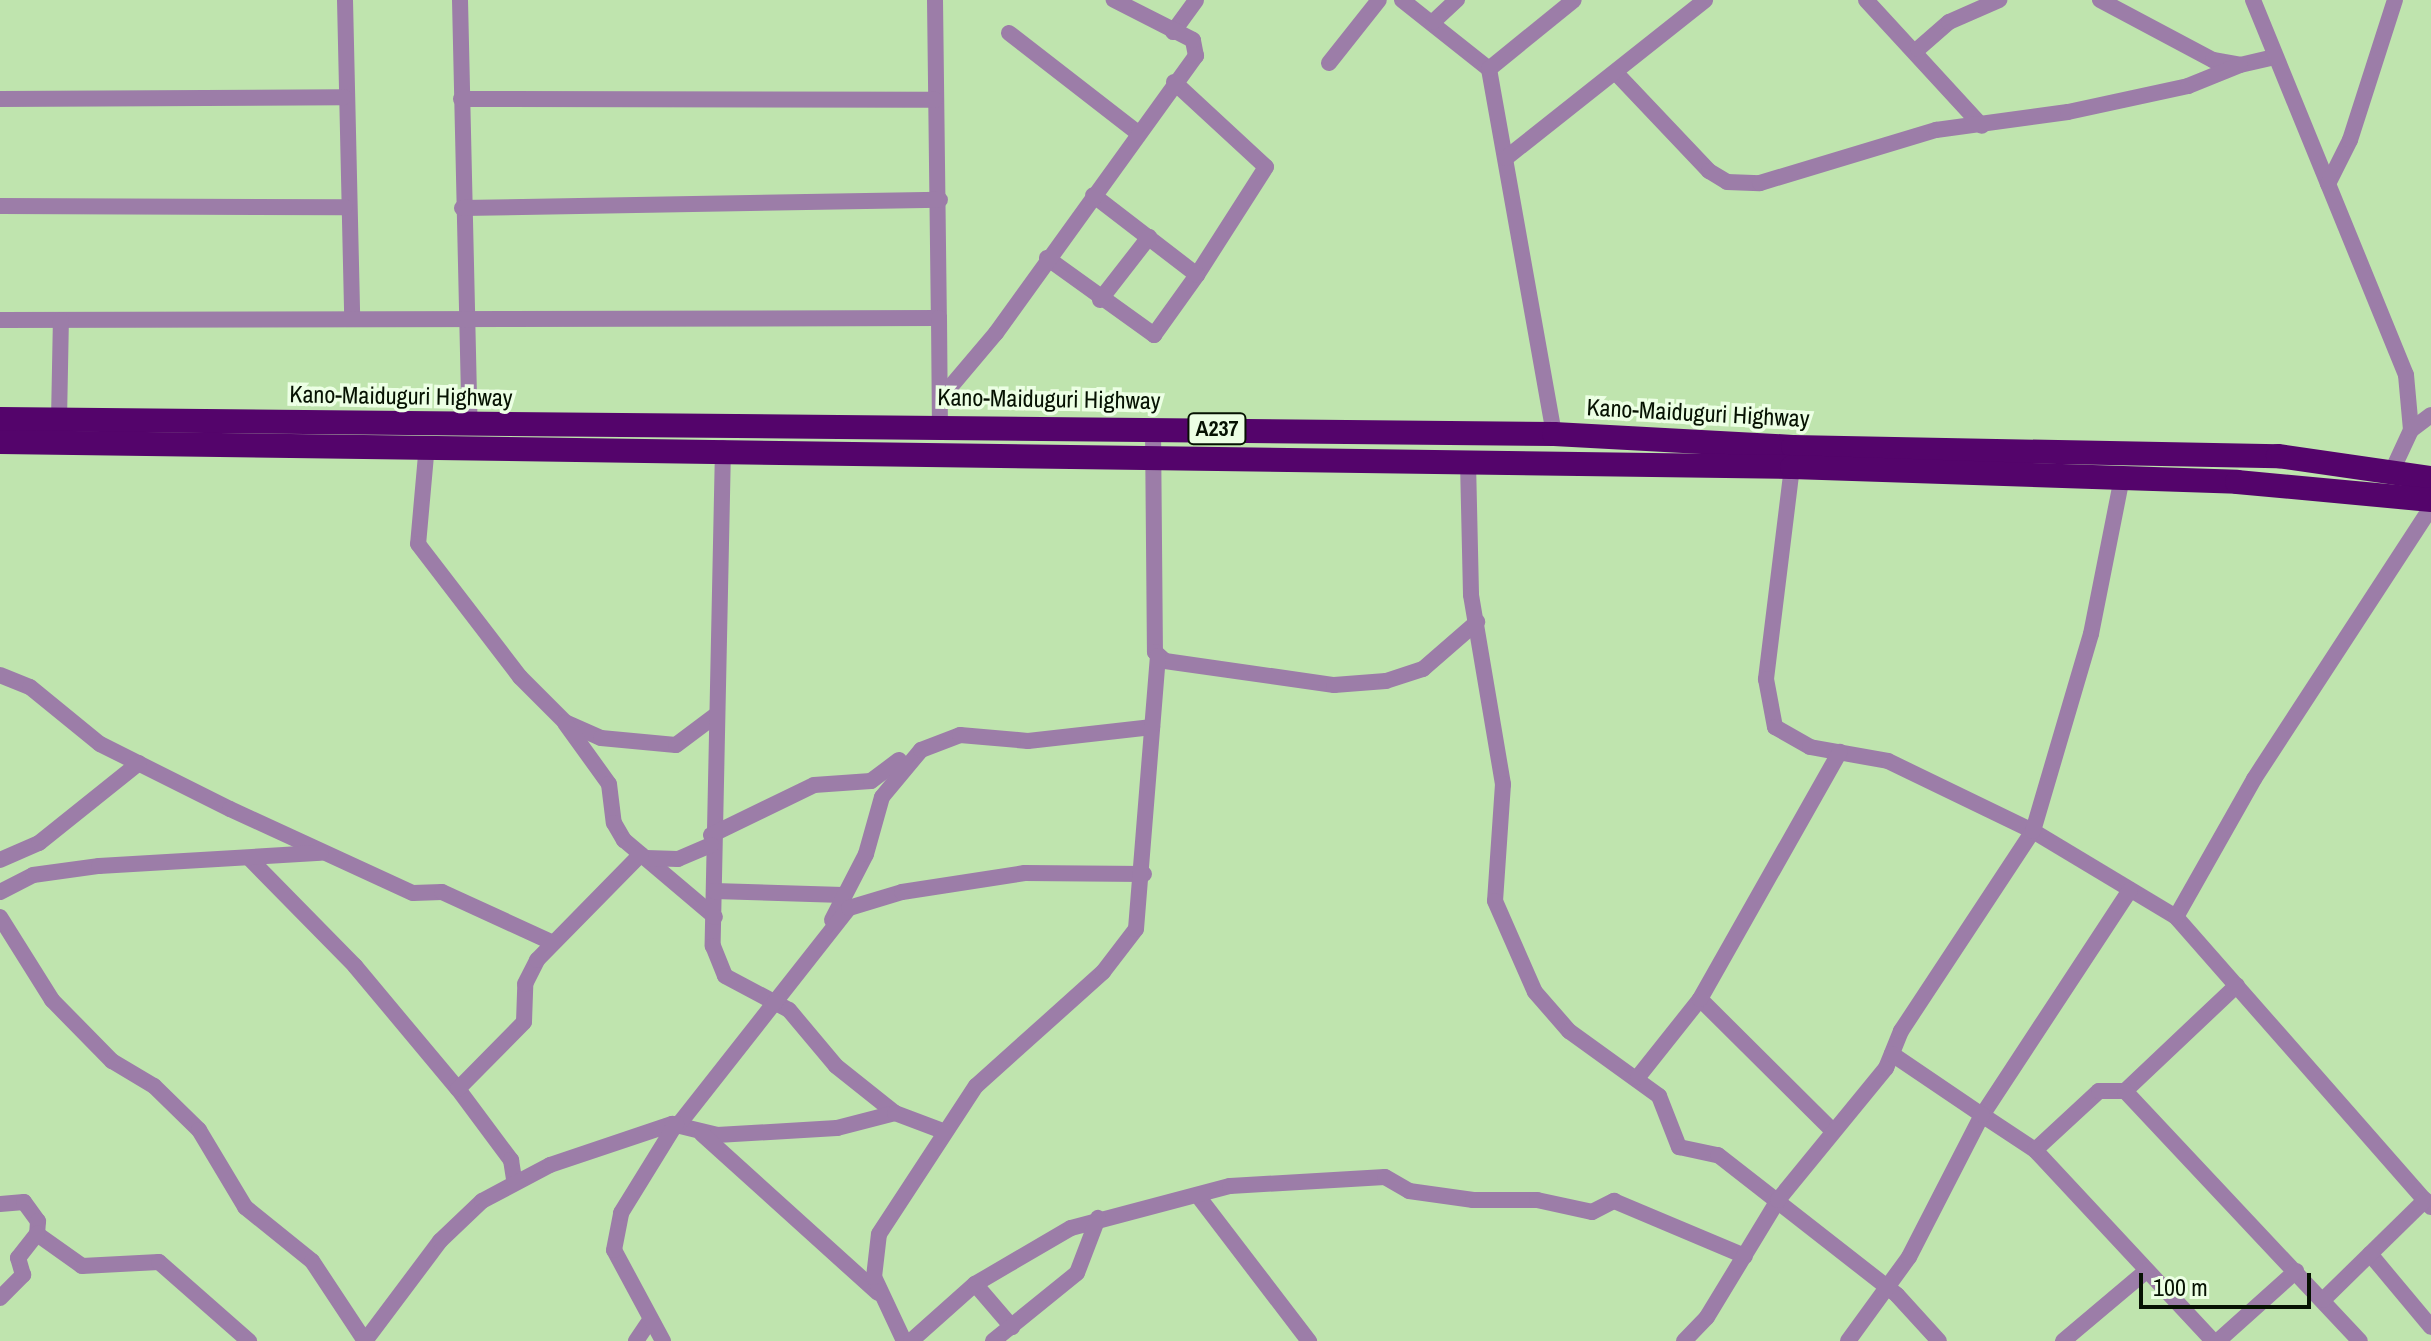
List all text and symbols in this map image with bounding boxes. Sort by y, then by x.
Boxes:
street label: Kano-Maiduguri Highway [289,380,513,412]
street label: Kano-Maiduguri Highway [937,383,1161,415]
street label: Kano-Maiduguri Highway [1586,393,1810,433]
road number: A237 [1187,411,1247,447]
scale bar [2143,1257,2315,1307]
text: 100 m [2153,1271,2208,1303]

